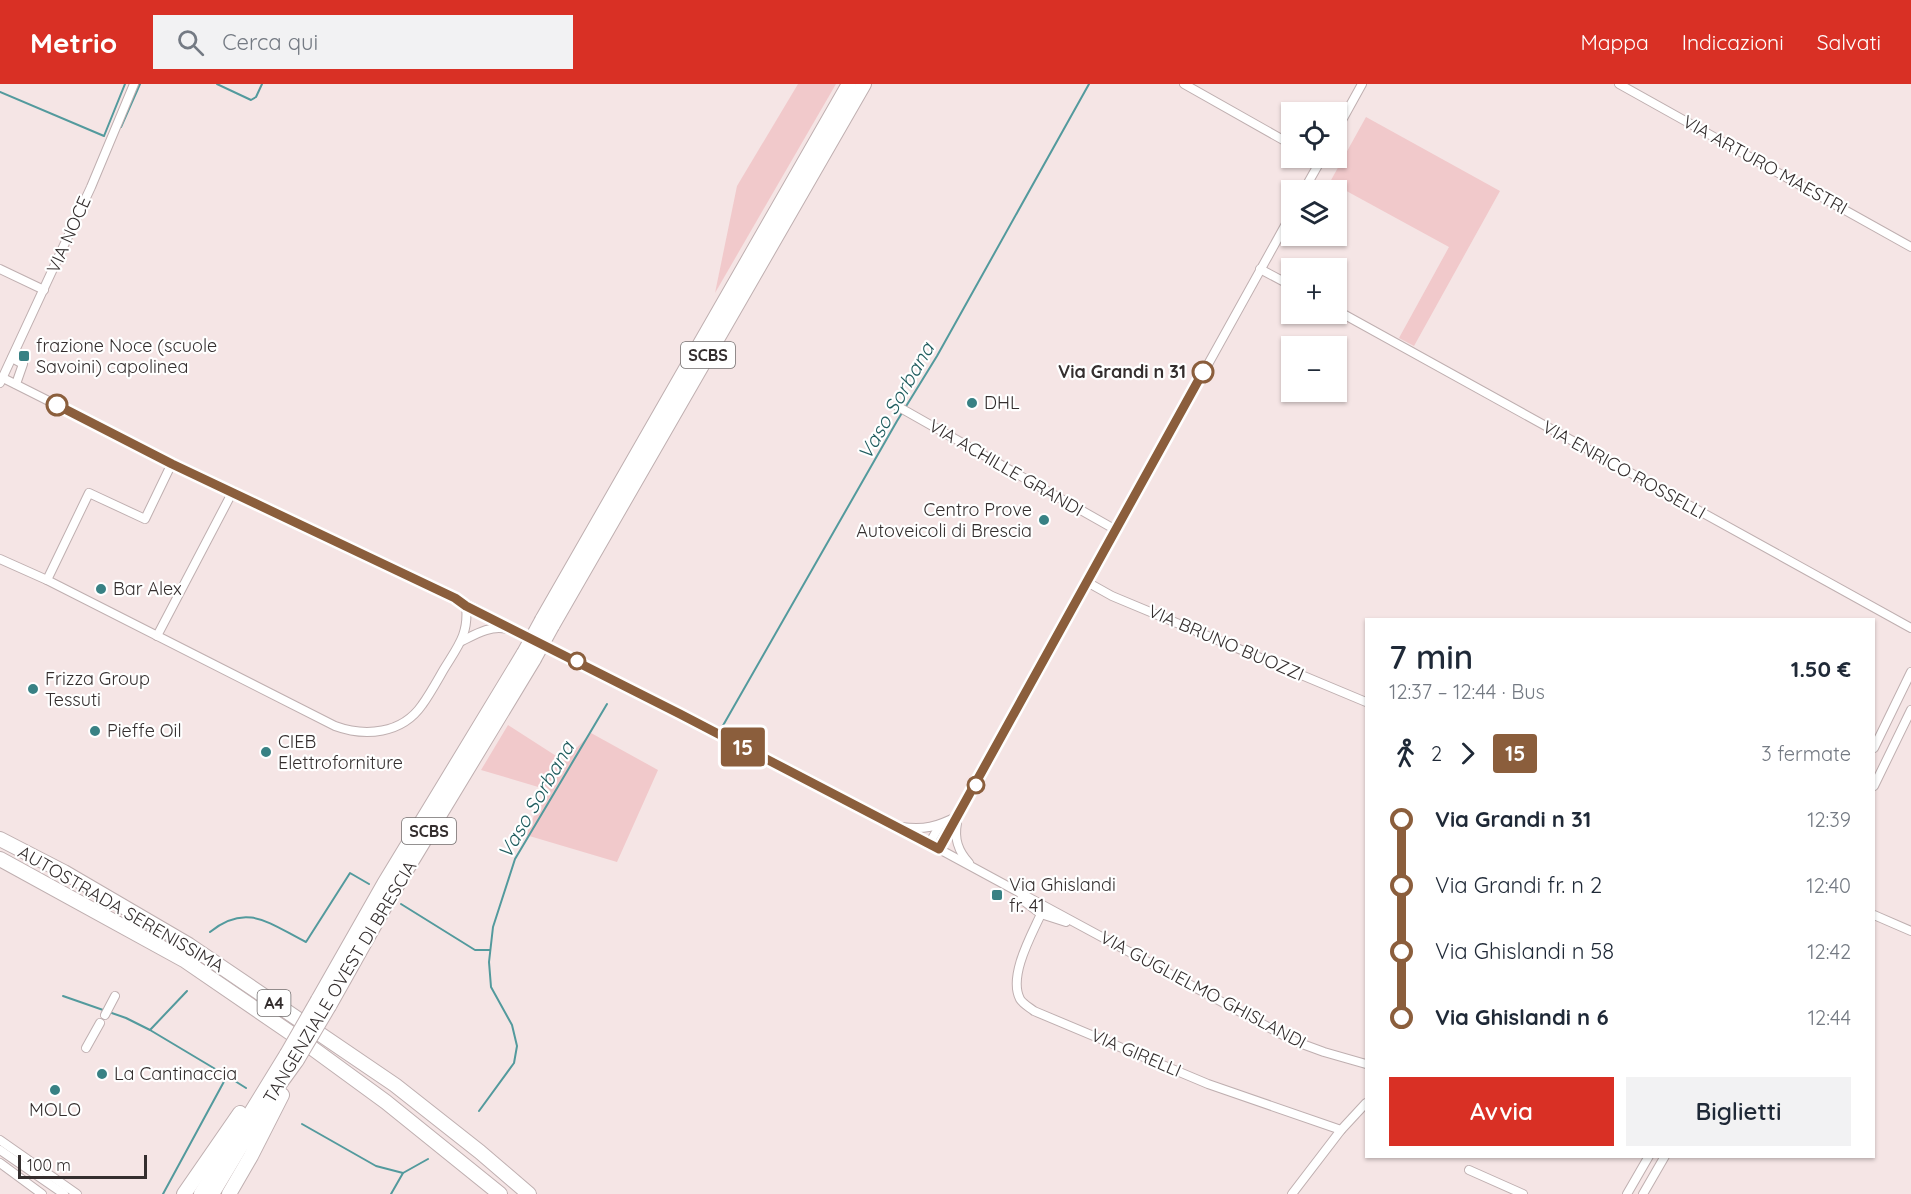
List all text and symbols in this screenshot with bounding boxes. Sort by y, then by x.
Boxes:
search box [153,15,573,69]
text: Metrio [30,25,117,60]
icon: search [174,26,207,59]
text: Cerca qui [222,28,318,56]
text: Mappa [1580,29,1649,55]
text: Indicazioni [1682,29,1784,55]
text: Salvati [1817,29,1881,55]
map controls [1281,102,1347,402]
button: locate [1281,102,1347,168]
street label: VIA ARTURO MAESTRI [1679,110,1852,219]
button: layers [1281,180,1347,246]
street label: VIA NOCE [41,193,96,277]
button: + [1281,258,1347,324]
place label: frazione Noce (scuole Savoini) capolinea [36,334,217,378]
water label: Vaso Sorbana [852,336,940,464]
button: − [1281,336,1347,402]
road number: SCBS [681,342,735,368]
marker: frazione Noce (scuole Savoini) capolinea [17,349,31,363]
place label: Via Grandi n 31 [1058,360,1186,383]
marker: Via Grandi n 31 [1192,361,1214,383]
place label: DHL [984,391,1020,414]
unlabelled marker [46,394,68,416]
marker: DHL [965,396,979,410]
street label: VIA ACHILLE GRANDI [925,414,1088,521]
street label: VIA ENRICO ROSSELLI [1539,415,1710,524]
place label: Centro Prove Autoveicoli di Brescia [856,498,1032,542]
marker: Centro Prove Autoveicoli di Brescia [1037,513,1051,527]
place label: Bar Alex [113,577,182,600]
marker: Bar Alex [94,582,108,596]
street label: VIA BRUNO BUOZZI [1145,599,1308,686]
text: 7 min [1389,636,1473,677]
unlabelled marker [568,652,586,670]
text: 1.50 € [1791,655,1851,683]
place label: Frizza Group Tessuti [45,667,150,711]
text: 12:37 – 12:44 · Bus [1389,679,1545,704]
marker: Frizza Group Tessuti [26,682,40,696]
place label: Pieffe Oil [107,719,182,742]
marker: Pieffe Oil [88,724,102,738]
line badge: 15 [716,728,770,766]
place label: CIEB Elettroforniture [278,730,403,774]
text: 15 [733,734,753,760]
water label: Vaso Sorbana [492,735,580,863]
icon: walk [1389,737,1422,770]
icon: forward [1451,737,1484,770]
text: 15 [1505,740,1525,766]
text: 2 [1431,741,1442,766]
text: 3 fermate [1761,741,1851,766]
marker: CIEB Elettroforniture [259,745,273,759]
unlabelled marker [967,776,985,794]
text: Via Grandi n 31 [1435,805,1591,833]
text: 12:39 [1807,807,1851,832]
road number: SCBS [402,818,456,844]
street label: AUTOSTRADA SERENISSIMA [14,840,229,977]
street label: TANGENZIALE OVEST DI BRESCIA [258,856,421,1107]
text: Via Grandi fr. n 2 [1435,871,1602,899]
place label: Via Ghislandi fr. 41 [1009,873,1116,917]
text: 12:40 [1806,873,1851,898]
marker: Via Ghislandi fr. 41 [990,888,1004,902]
street label: VIA GUGLIELMO GHISLANDI [1096,925,1310,1054]
text: Via Ghislandi n 58 [1435,937,1614,965]
text: 12:42 [1807,939,1851,964]
road number: A4 [258,990,290,1016]
text: Via Ghislandi n 6 [1435,1003,1609,1031]
text: 12:44 [1808,1005,1851,1030]
street label: VIA GIRELLI [1088,1023,1185,1082]
place label: La Cantinaccia [114,1062,237,1085]
marker: La Cantinaccia [95,1067,109,1081]
button: Avvia [1389,1077,1614,1146]
button: Biglietti [1626,1077,1851,1146]
marker: MOLO [48,1083,62,1097]
place label: MOLO [29,1098,81,1121]
scale bar [18,1152,147,1180]
text: 100 m [27,1155,71,1175]

